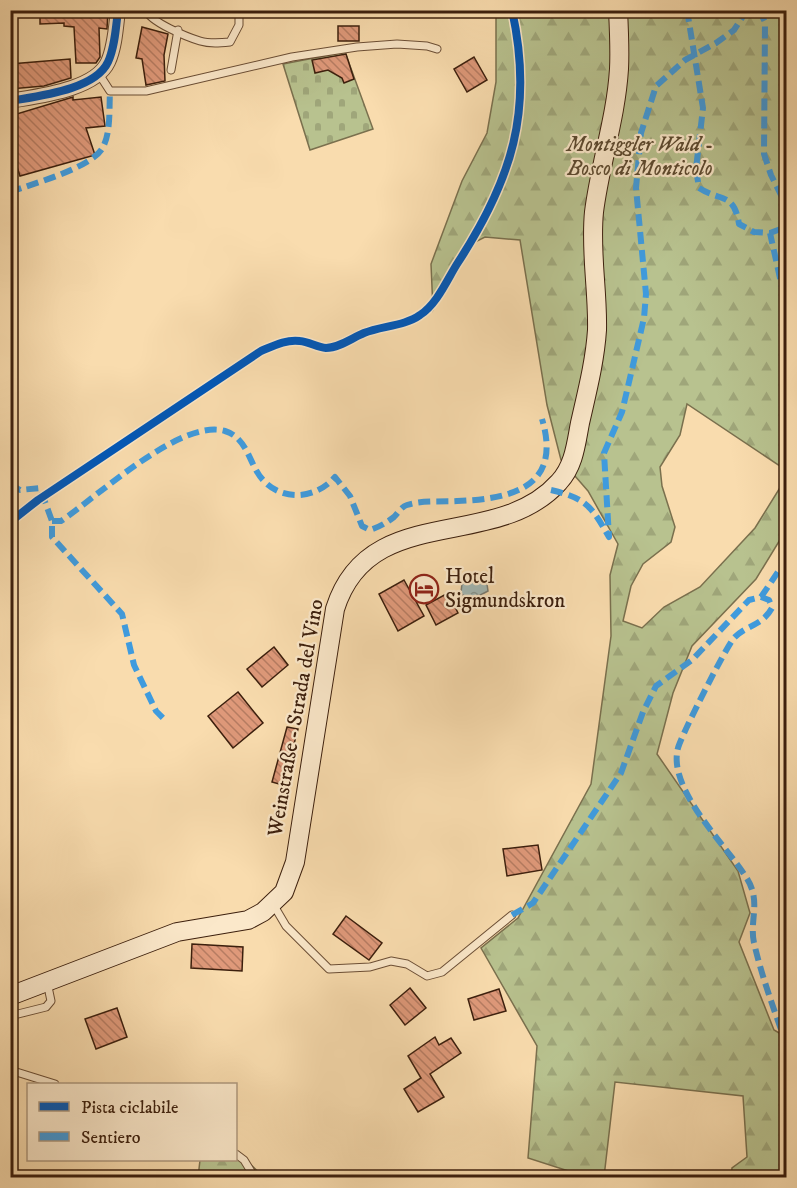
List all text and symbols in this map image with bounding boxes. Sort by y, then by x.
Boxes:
park label: Montiggler Wald - Bosco di Monticolo [565,132,713,182]
place label: Hotel Sigmundskron [445,564,565,614]
hotel icon: Hotel Sigmundskron [408,573,440,605]
street label: Weinstraße - Strada del Vino [262,597,330,840]
legend [27,1083,237,1161]
text: Pista ciclabile [81,1097,178,1119]
text: Sentiero [81,1127,141,1149]

